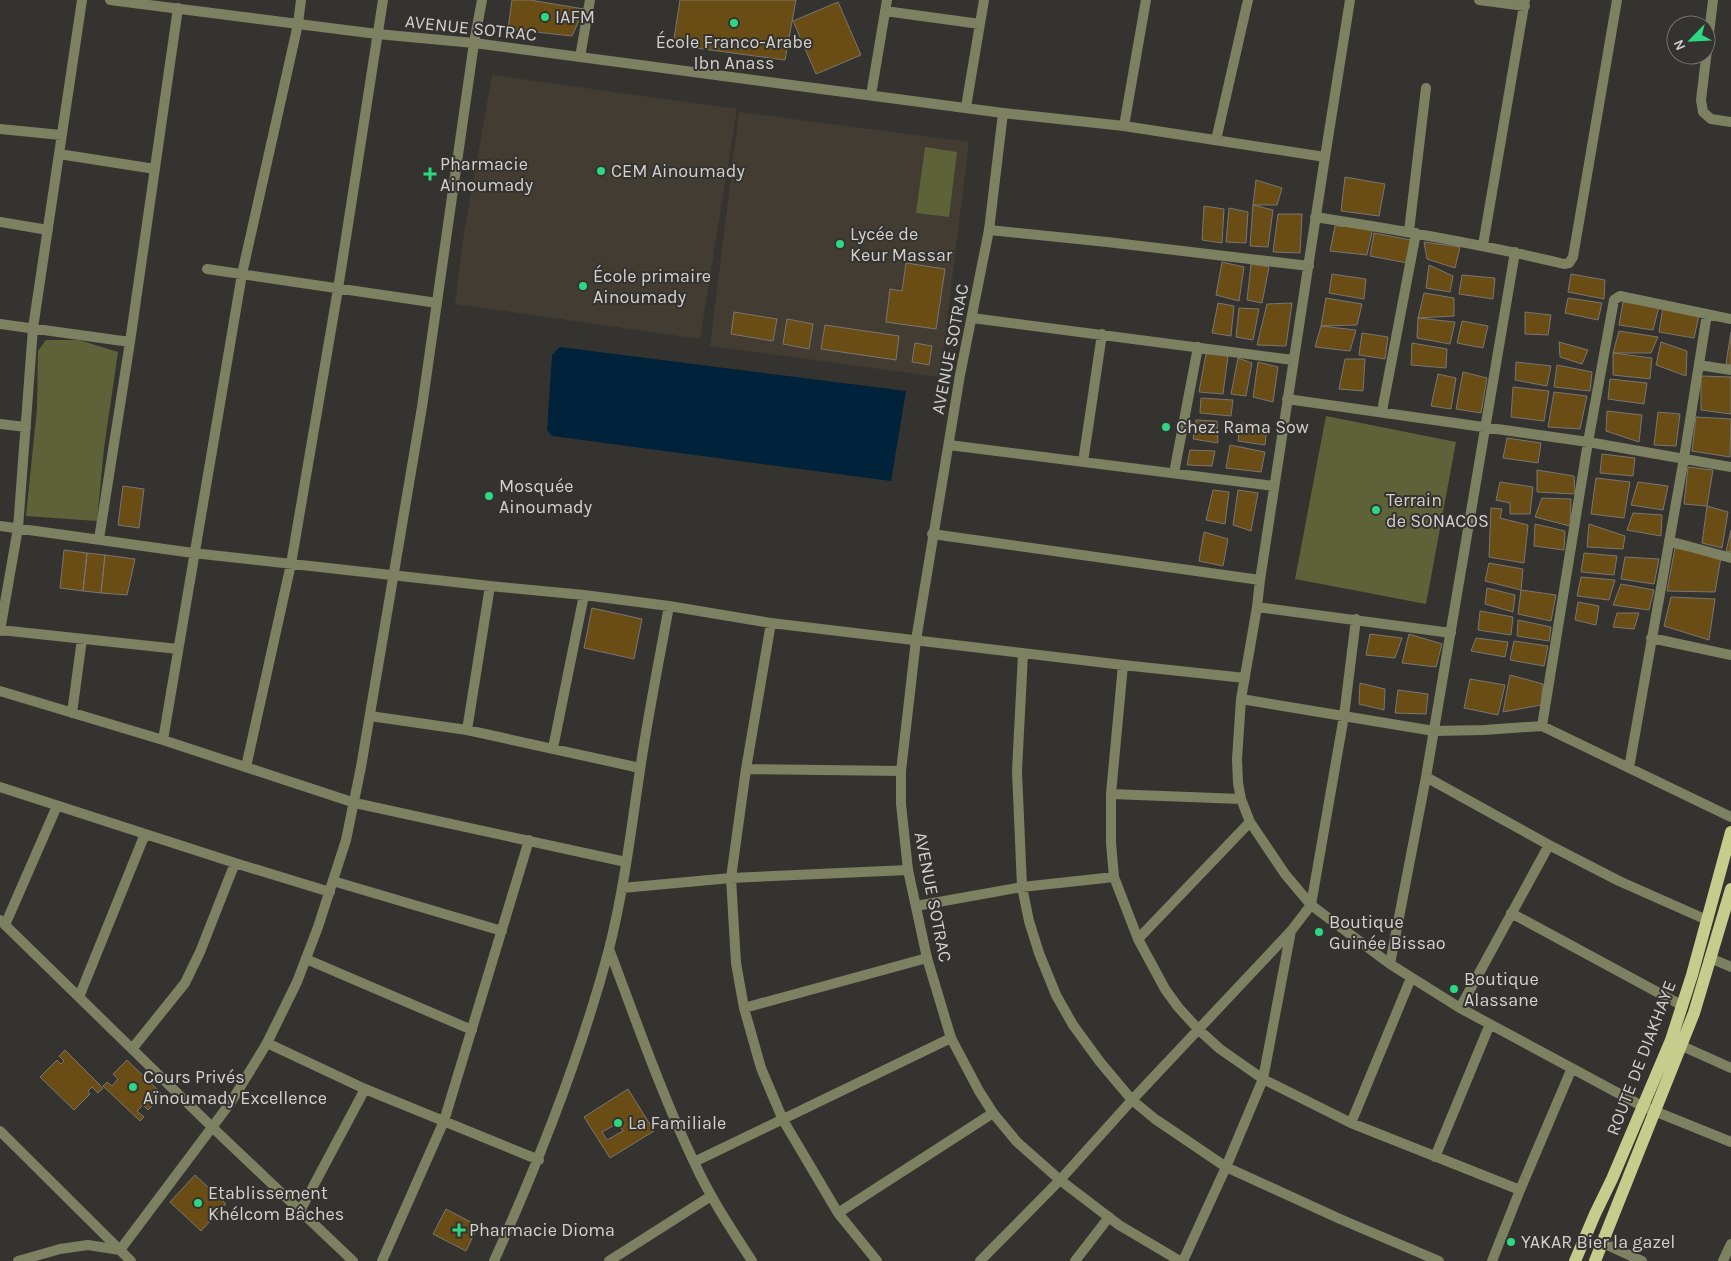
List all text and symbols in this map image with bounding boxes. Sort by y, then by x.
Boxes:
place label: IAFM [555,6,595,28]
street label: AVENUE SOTRAC [404,10,538,46]
marker: IAFM [539,11,551,23]
north arrow [1666,15,1716,65]
marker: École Franco-Arabe Ibn Anass [728,17,740,29]
place label: École Franco-Arabe Ibn Anass [656,30,812,74]
text: N [1670,37,1689,53]
place label: Pharmacie Ainoumady [440,153,534,196]
place label: CEM Ainoumady [611,160,745,182]
marker: CEM Ainoumady [595,165,607,177]
marker: Pharmacie Ainoumady [424,168,436,180]
place label: Lycée de Keur Massar [850,223,953,266]
marker: Lycée de Keur Massar [834,238,846,250]
place label: École primaire Ainoumady [593,264,711,308]
marker: École primaire Ainoumady [577,280,589,292]
street label: AVENUE SOTRAC [927,282,973,416]
place label: Chez. Rama Sow [1176,416,1309,438]
marker: Chez. Rama Sow [1160,421,1172,433]
place label: Mosquée Ainoumady [499,475,593,518]
place label: Terrain de SONACOS [1386,489,1489,532]
marker: Mosquée Ainoumady [483,490,495,502]
marker: Terrain de SONACOS [1370,504,1382,516]
street label: AVENUE SOTRAC [910,830,956,964]
place label: Boutique Guinée Bissao [1329,911,1446,954]
marker: Boutique Guinée Bissao [1313,926,1325,938]
place label: Boutique Alassane [1464,968,1539,1011]
street label: ROUTE DE DIAKHAYE [1601,977,1681,1139]
marker: Boutique Alassane [1448,983,1460,995]
place label: Cours Privés Aïnoumady Excellence [143,1066,327,1109]
marker: Cours Privés Aïnoumady Excellence [127,1081,139,1093]
place label: La Familiale [628,1112,726,1134]
marker: La Familiale [612,1117,624,1129]
place label: Etablissement Khélcom Bâches [208,1182,344,1225]
marker: Etablissement Khélcom Bâches [192,1197,204,1209]
place label: Pharmacie Dioma [469,1219,615,1241]
marker: Pharmacie Dioma [453,1224,465,1236]
place label: YAKAR Bier la gazel [1521,1231,1675,1253]
marker: YAKAR Bier la gazel [1505,1236,1517,1248]

